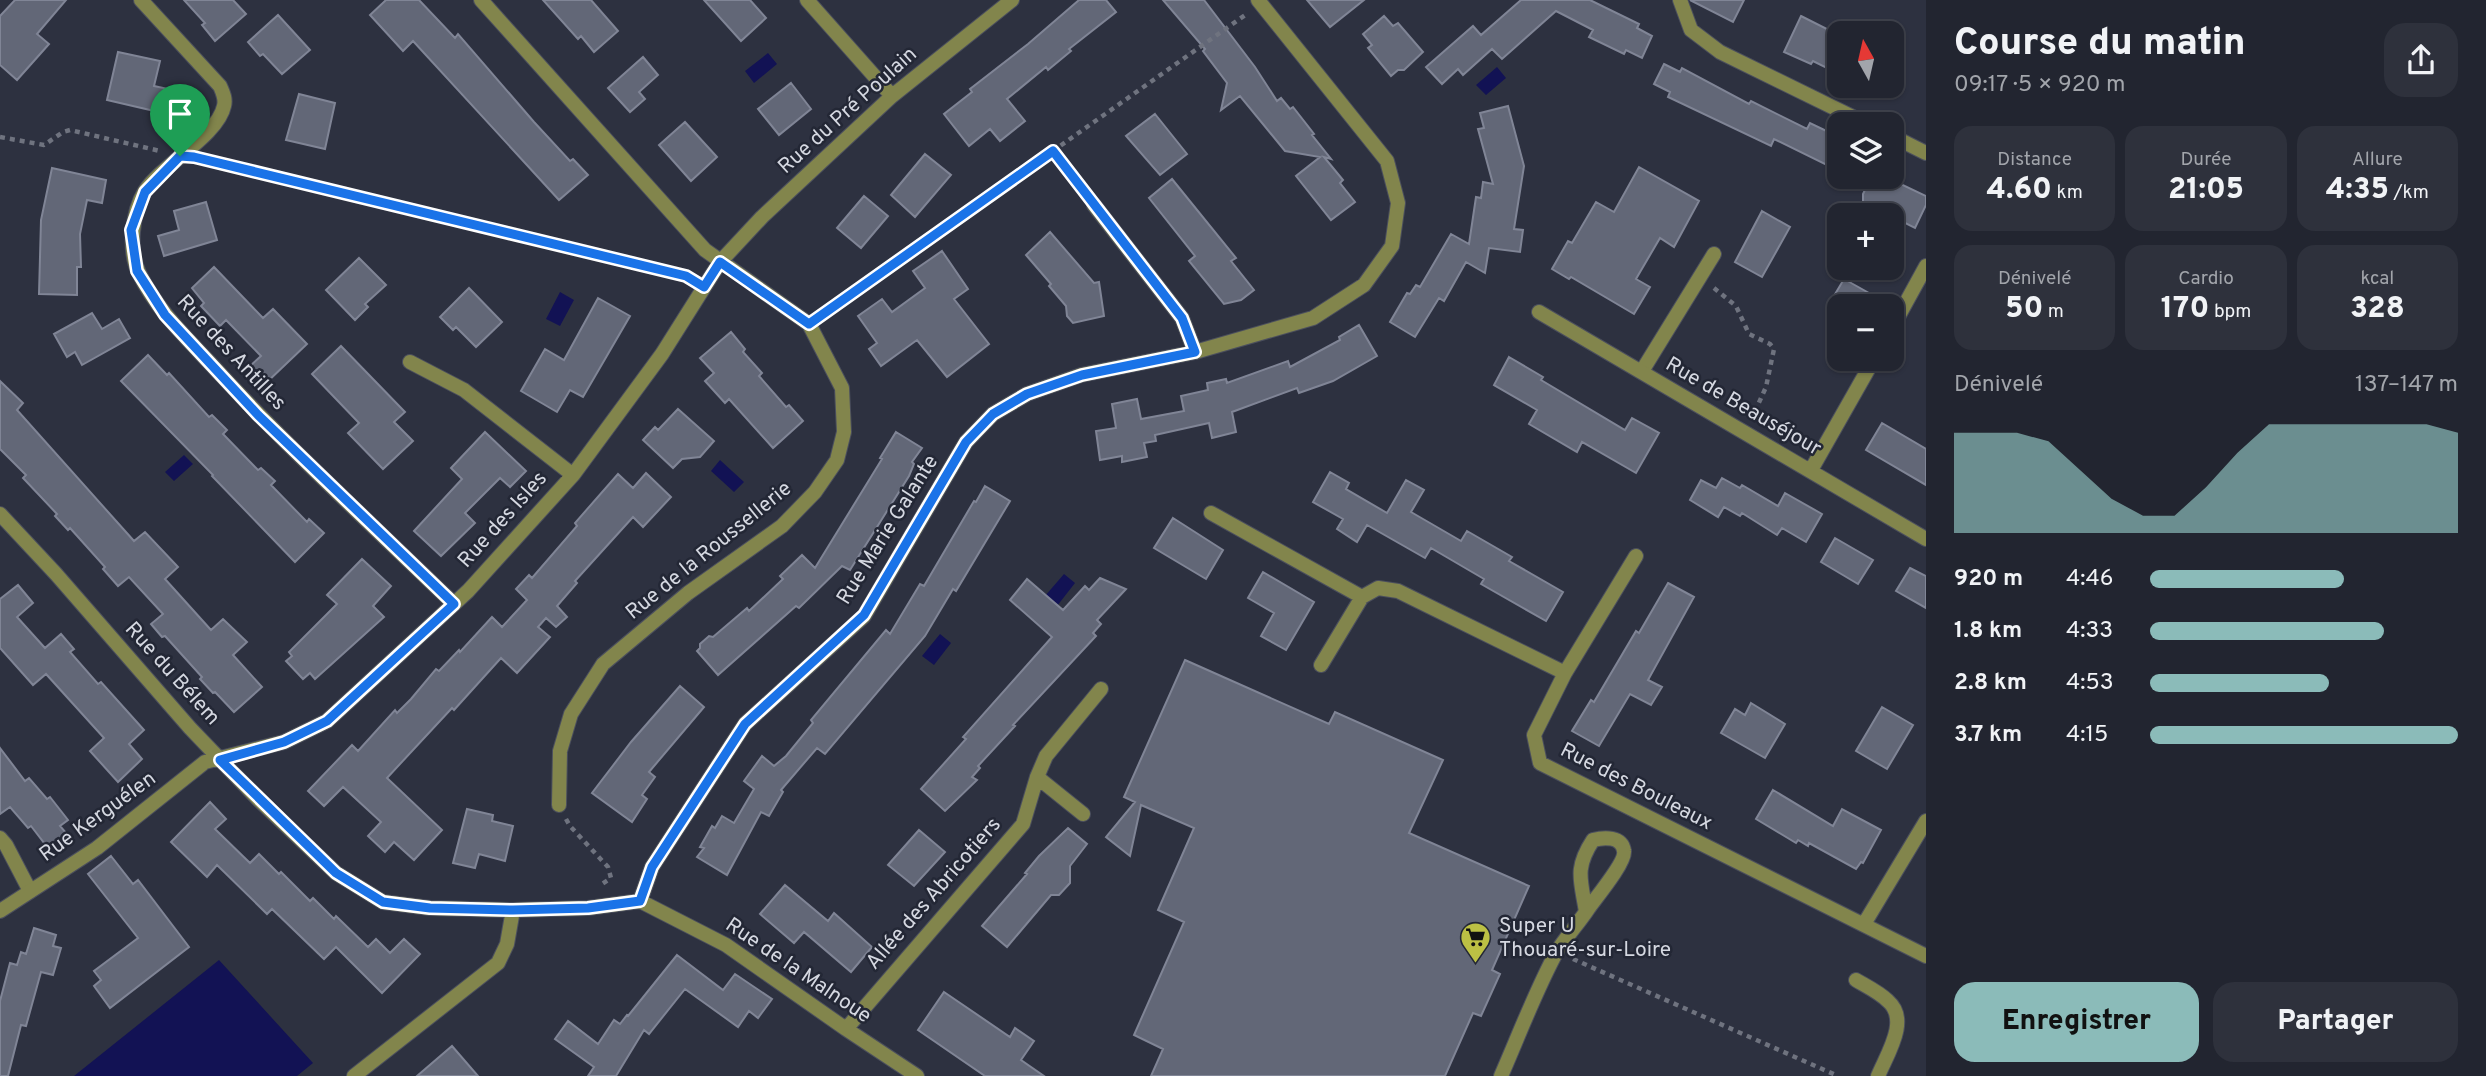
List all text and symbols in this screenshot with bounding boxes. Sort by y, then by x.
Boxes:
text: Course du matin [1954,20,2246,69]
north arrow [1827,21,1904,98]
map controls [1827,21,1904,371]
button: share [2384,23,2458,97]
street label: Rue du Pré Poulain [773,41,923,181]
text: 09:17 · 5 × 920 m [1954,71,2125,100]
pin [150,84,210,156]
icon: arrive [161,95,199,133]
button: layers [1827,112,1904,189]
text: Distance [1997,148,2072,172]
text: Durée [2180,148,2232,172]
text: Allure [2352,148,2403,172]
text: 4.60 [1987,172,2052,209]
text: 21:05 [2168,172,2244,209]
text: 4:35 [2326,172,2389,209]
text: km [2052,181,2083,205]
text: /km [2389,181,2429,205]
button: + [1827,203,1904,280]
text: Dénivelé [1998,267,2071,291]
text: Cardio [2178,267,2234,291]
text: kcal [2360,267,2394,291]
street label: Rue des Antilles [170,289,292,417]
text: 50 [2005,291,2043,328]
text: 170 [2161,291,2209,328]
text: 328 [2350,291,2405,328]
button: − [1827,294,1904,371]
text: m [2043,300,2064,324]
text: bpm [2209,300,2251,324]
street label: Rue de Beauséjour [1660,351,1826,463]
text: Dénivelé [1954,371,2043,400]
text: 137–147 m [2355,371,2458,400]
street label: Rue Marie Galante [831,450,945,610]
street label: Rue des Isles [452,466,554,574]
street label: Rue de la Roussellerie [620,476,798,626]
text: 920 m [1954,565,2023,594]
text: 4:46 [2066,565,2113,594]
street label: Rue du Bélem [118,617,226,731]
text: 1.8 km [1954,617,2022,646]
text: 4:33 [2066,617,2113,646]
text: 2.8 km [1954,669,2027,698]
text: 4:53 [2066,669,2114,698]
text: 3.7 km [1954,721,2022,750]
text: 4:15 [2066,721,2108,750]
street label: Rue des Bouleaux [1555,737,1717,837]
street label: Rue Kerguélen [34,766,162,868]
street label: Allée des Abricotiers [860,812,1008,976]
street label: Rue de la Malnoue [720,912,876,1030]
place label: Super U Thouaré-sur-Loire [1499,913,1671,964]
supermarket icon: Super U Thouaré-sur-Loire [1459,921,1493,965]
button: Enregistrer [1954,982,2199,1062]
button: Partager [2213,982,2458,1062]

